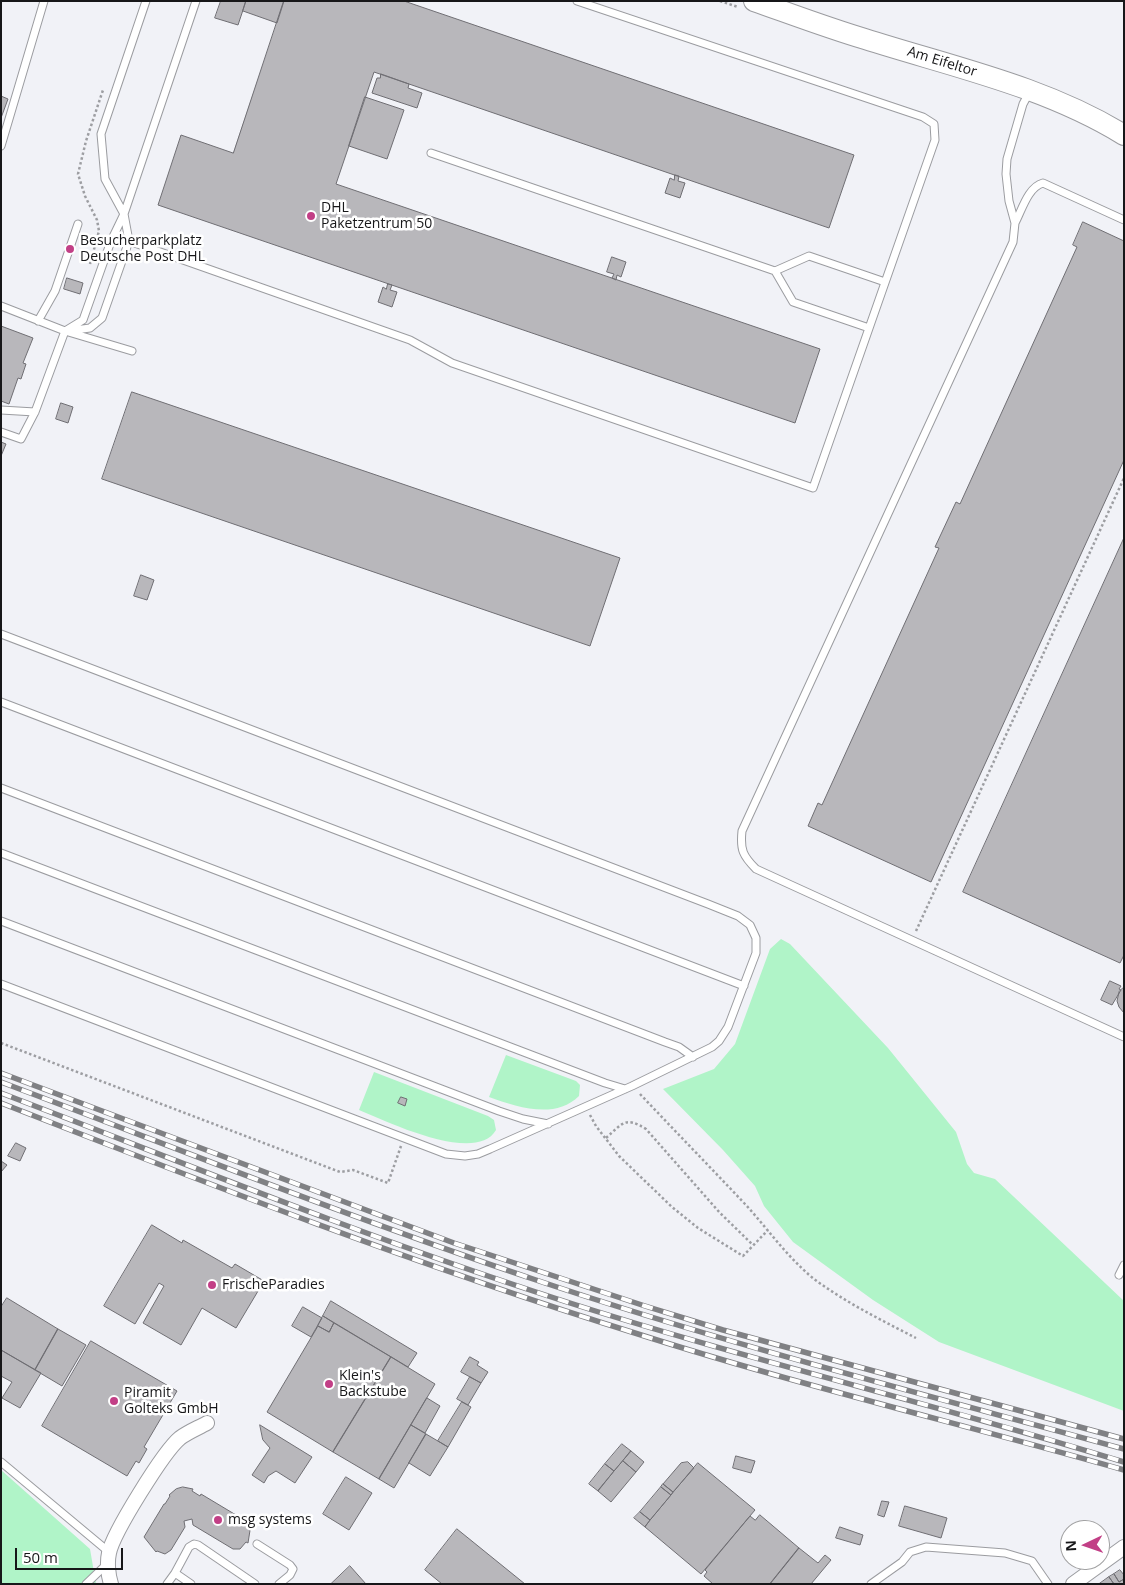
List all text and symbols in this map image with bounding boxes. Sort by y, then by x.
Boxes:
street label: Am Eifeltor [905,43,979,81]
place label: DHL Paketzentrum 50 [321,200,432,232]
marker: DHL Paketzentrum 50 [305,210,317,222]
place label: Besucherparkplatz Deutsche Post DHL [80,233,205,266]
marker: Besucherparkplatz Deutsche Post DHL [64,243,76,255]
place label: FrischeParadies [222,1277,325,1293]
marker: FrischeParadies [206,1279,218,1291]
place label: Klein's Backstube [339,1368,407,1400]
marker: Klein's Backstube [323,1378,335,1390]
place label: Piramit Golteks GmbH [124,1385,219,1418]
marker: Piramit Golteks GmbH [108,1395,120,1407]
place label: msg systems [228,1512,312,1528]
marker: msg systems [212,1514,224,1526]
north arrow [1060,1520,1110,1570]
scale bar [18,1538,125,1570]
text: N [1061,1540,1080,1552]
text: 50 m [23,1547,58,1567]

